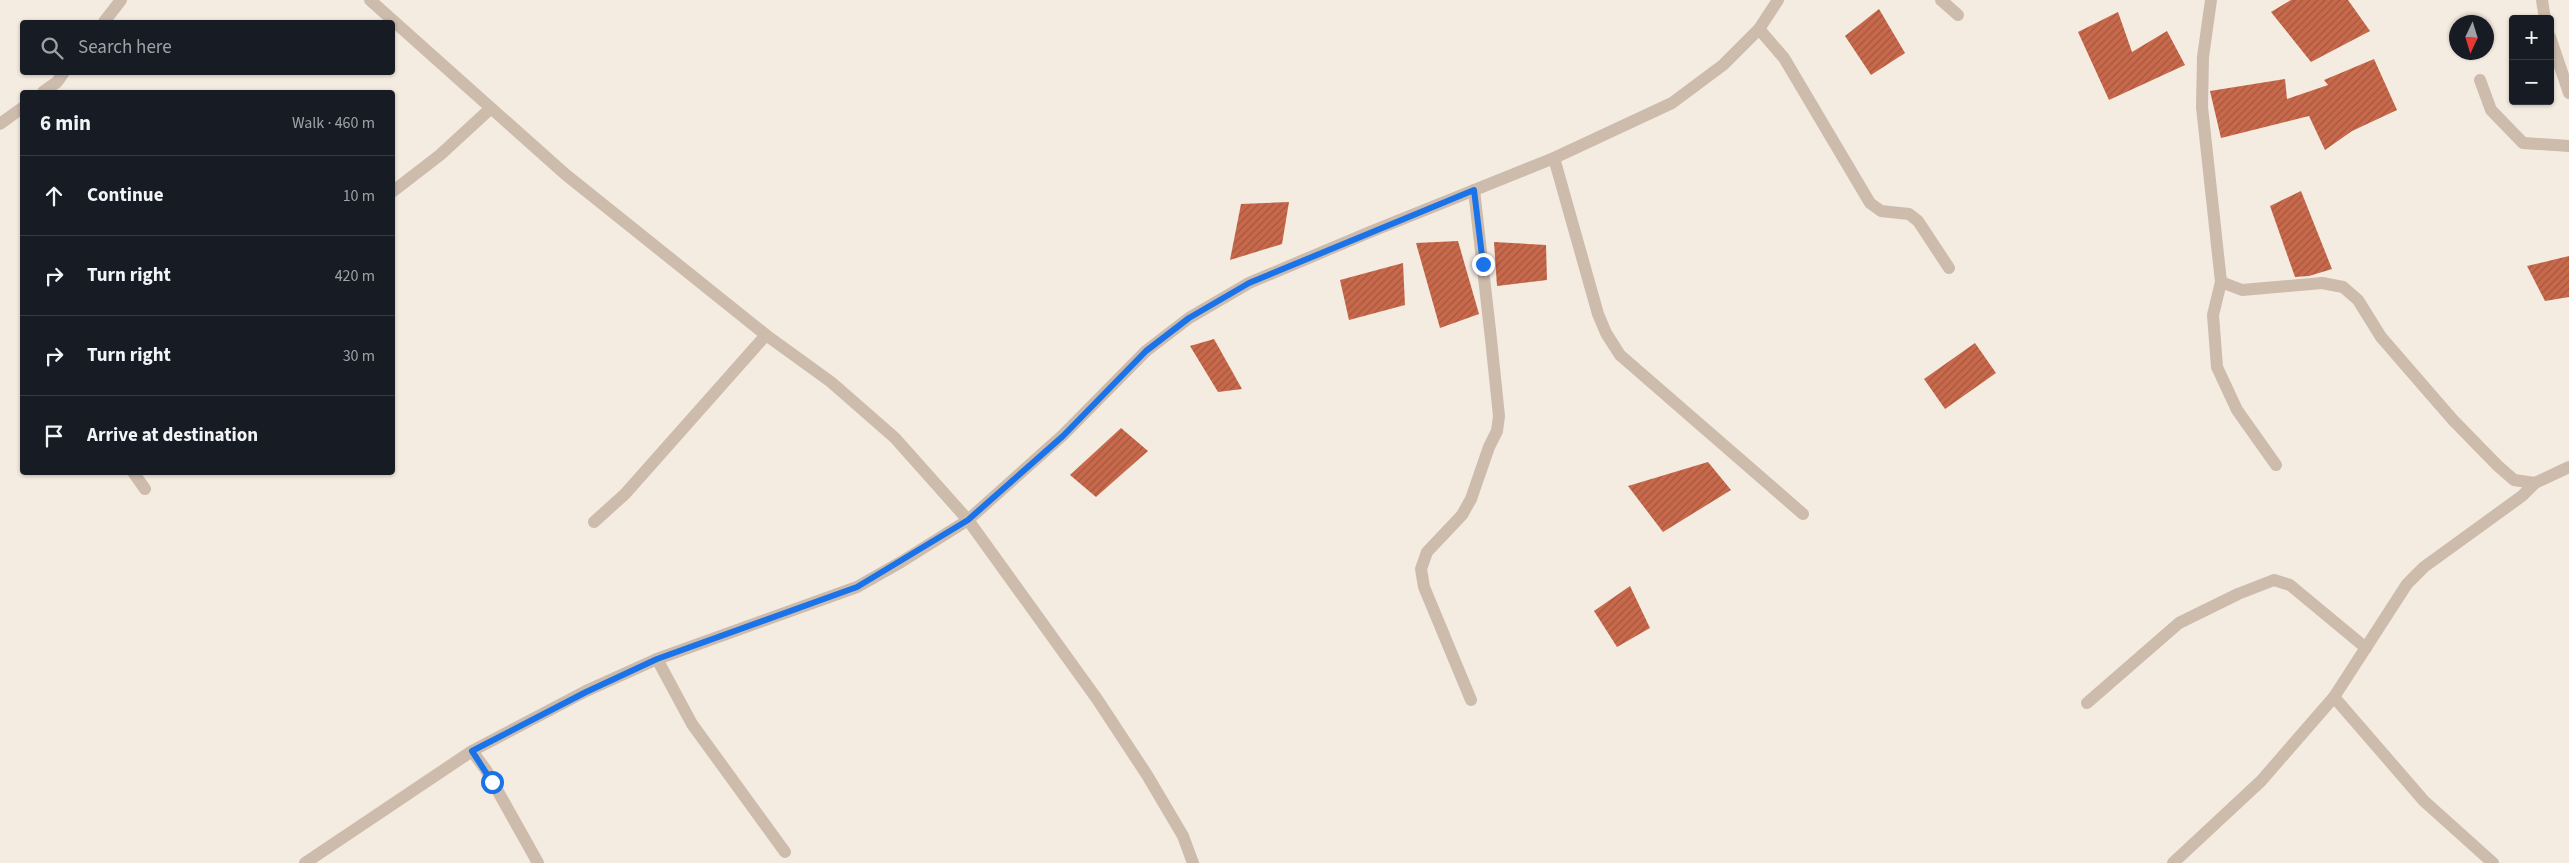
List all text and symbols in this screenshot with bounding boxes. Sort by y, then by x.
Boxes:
north arrow [2449,15,2494,60]
map controls [2509,15,2554,105]
button: + [2509,15,2554,60]
search box [20,20,395,75]
icon: search [38,34,66,62]
text: Search here [78,34,172,61]
button: − [2509,60,2554,105]
text: 6 min [40,108,91,138]
text: Walk · 460 m [292,112,375,134]
icon: ahead [40,182,68,210]
text: Continue [87,182,164,209]
text: 10 m [343,185,375,207]
route end [1472,253,1495,276]
icon: right [40,262,68,290]
text: Turn right [87,262,171,289]
text: 420 m [335,265,375,287]
icon: right [40,342,68,370]
text: Turn right [87,342,171,369]
text: 30 m [343,345,375,367]
icon: arrive [40,422,68,450]
text: Arrive at destination [87,422,258,449]
route start [481,771,504,794]

